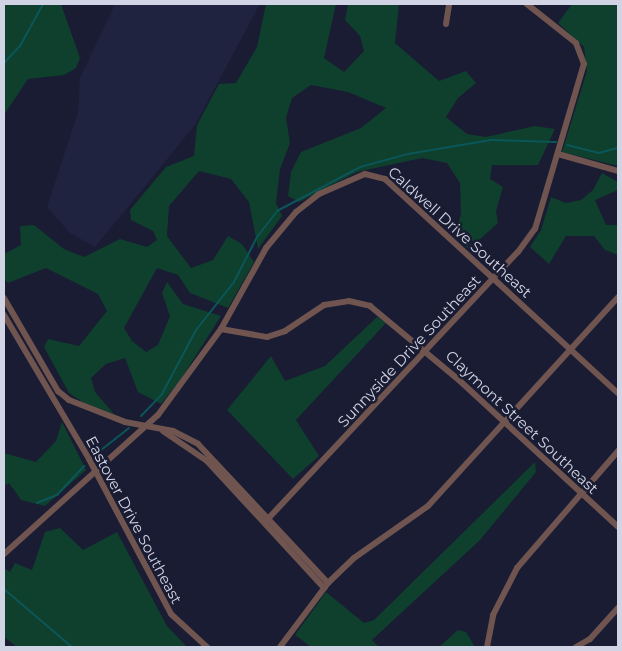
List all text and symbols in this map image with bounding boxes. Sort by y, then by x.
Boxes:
street label: Caldwell Drive Southeast [385,163,535,301]
street label: Sunnyside Drive Southeast [334,271,484,431]
street label: Claymont Street Southeast [442,346,602,498]
street label: Eastover Drive Southeast [82,433,186,607]

